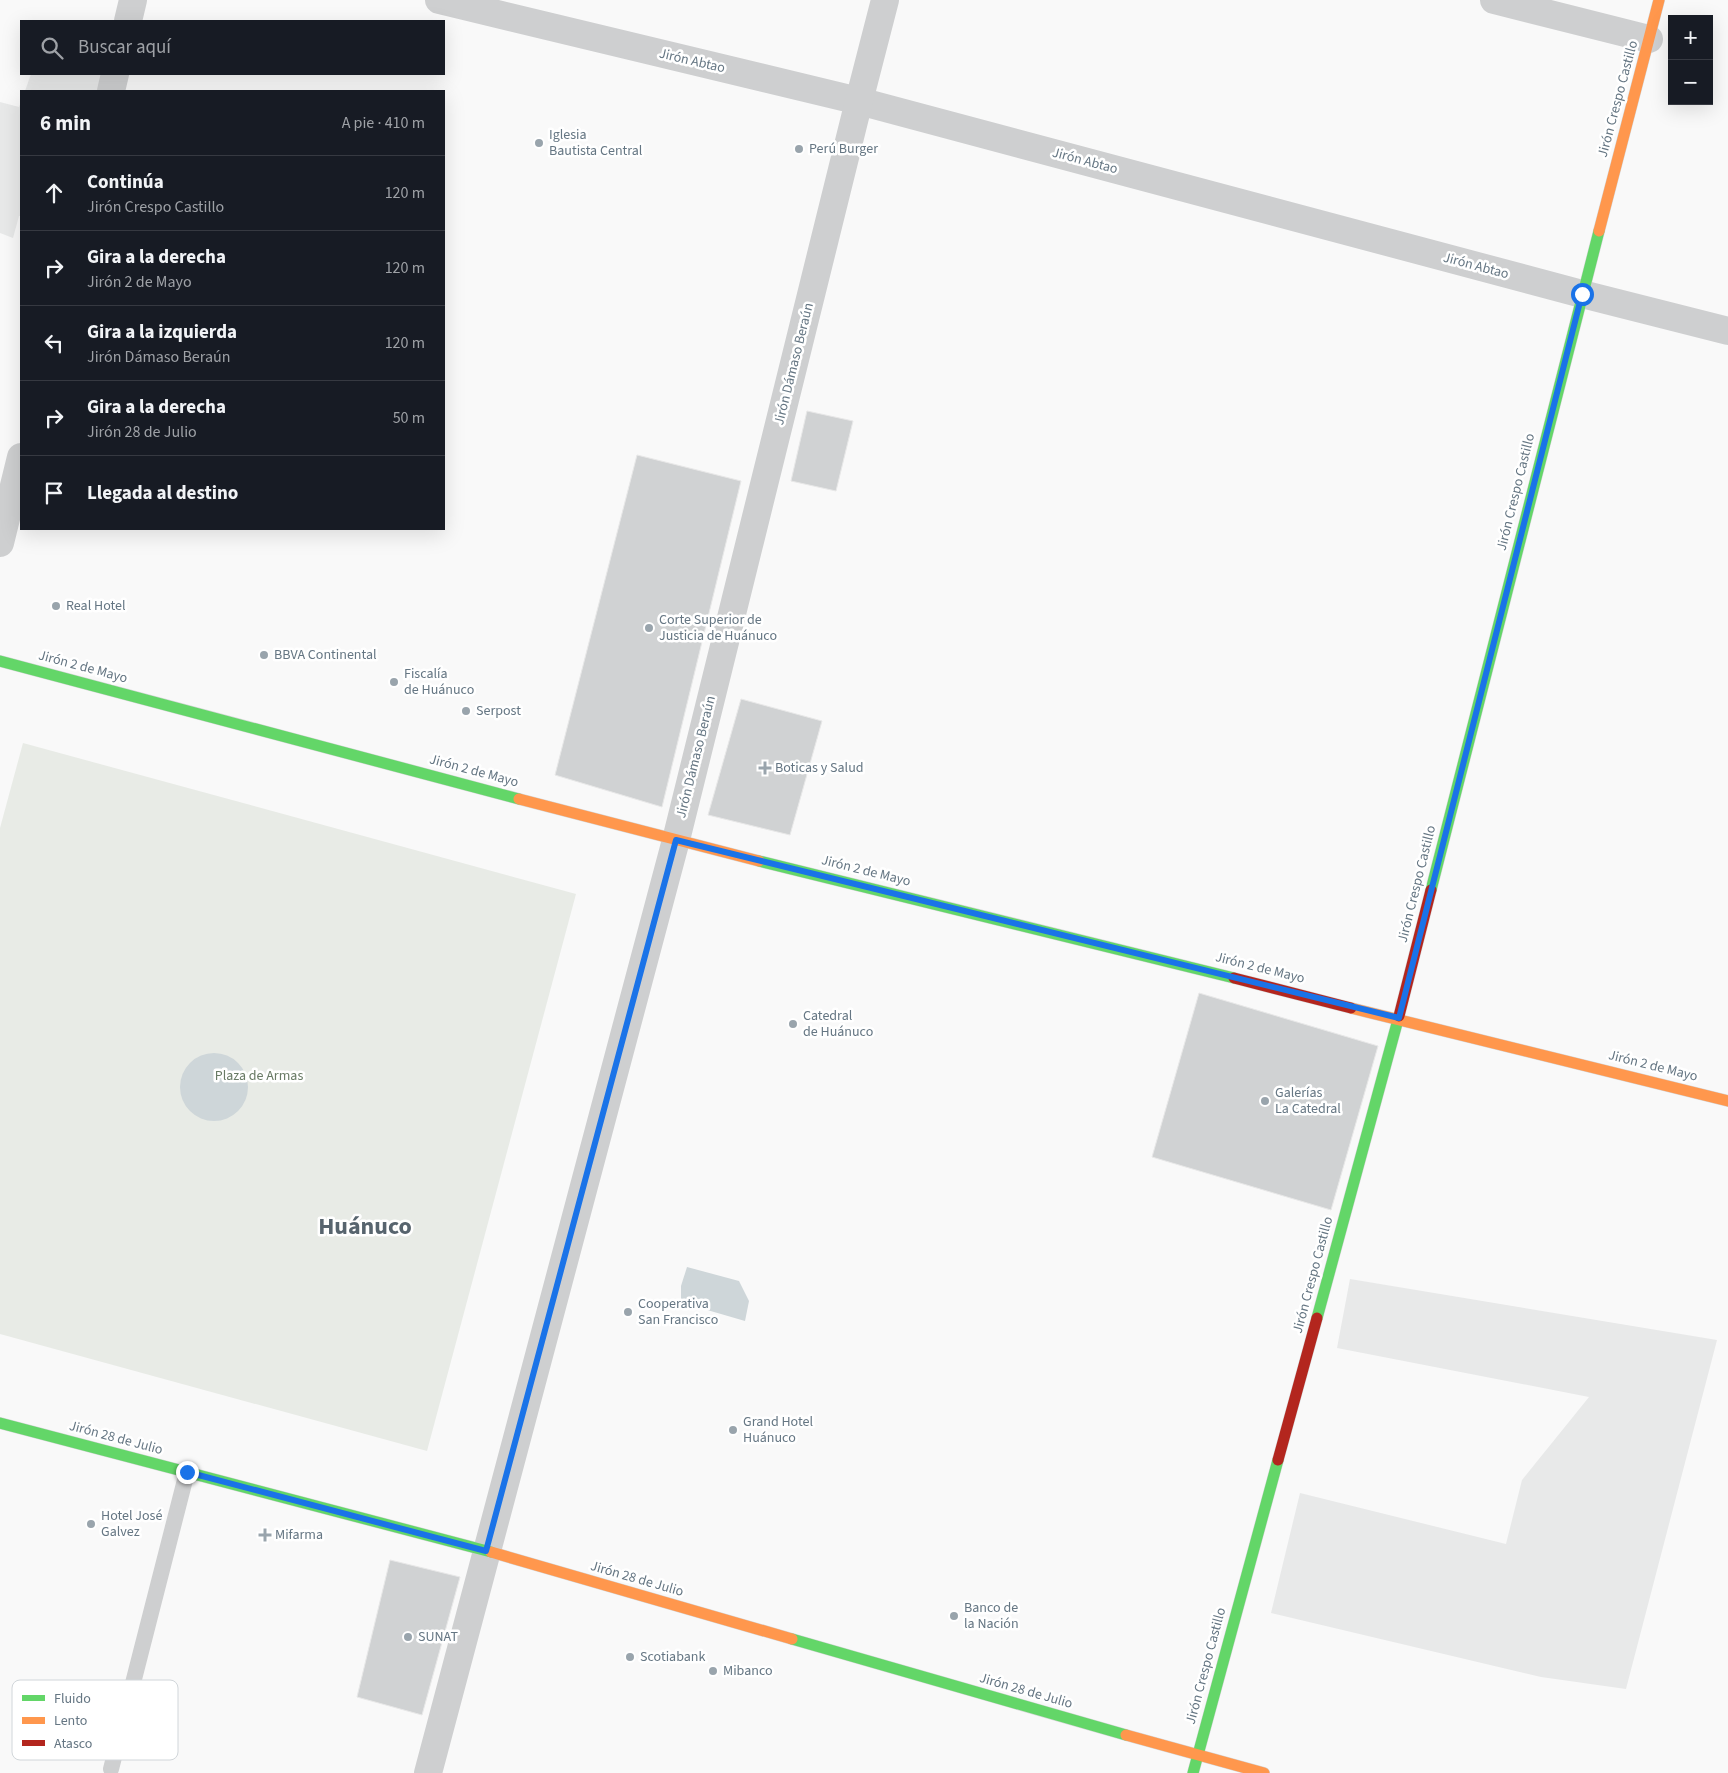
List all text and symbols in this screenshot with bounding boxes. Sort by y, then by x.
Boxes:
map controls [1668,15,1713,105]
button: + [1668,15,1713,60]
search box [20,20,445,75]
icon: search [38,34,66,62]
text: Buscar aquí [78,34,171,61]
street label: Jirón Crespo Castillo [1593,38,1643,160]
street label: Jirón Abtao [657,44,727,78]
button: − [1668,60,1713,105]
text: 6 min [40,108,91,138]
text: A pie · 410 m [342,112,425,134]
place label: Iglesia Bautista Central [549,125,643,161]
marker: Iglesia Bautista Central [533,137,545,149]
place label: Perú Burger [809,139,878,159]
marker: Perú Burger [793,143,805,155]
street label: Jirón Abtao [1050,143,1120,179]
text: Continúa [87,169,164,196]
icon: ahead [40,179,68,207]
text: 120 m [385,182,425,204]
text: Jirón Crespo Castillo [87,196,224,218]
text: Gira a la derecha [87,244,226,271]
street label: Jirón Abtao [1441,248,1511,284]
icon: right [40,254,68,282]
text: 120 m [385,257,425,279]
text: Jirón 2 de Mayo [87,271,192,293]
route start [1571,283,1594,306]
street label: Jirón Dámaso Beraún [769,301,819,427]
text: Gira a la izquierda [87,319,237,346]
icon: left [40,329,68,357]
text: 120 m [385,332,425,354]
text: Jirón Dámaso Beraún [87,346,230,368]
text: Gira a la derecha [87,394,226,421]
icon: right [40,404,68,432]
text: 50 m [393,407,425,429]
text: Jirón 28 de Julio [87,421,197,443]
street label: Jirón Crespo Castillo [1492,431,1540,553]
icon: arrive [40,479,68,507]
text: Llegada al destino [87,480,238,507]
place label: Real Hotel [66,596,126,616]
marker: Real Hotel [50,600,62,612]
place label: Corte Superior de Justicia de Huánuco [659,610,777,646]
marker: Corte Superior de Justicia de Huánuco [643,622,655,634]
street label: Jirón 2 de Mayo [36,645,130,689]
place label: BBVA Continental [274,645,377,665]
marker: BBVA Continental [258,649,270,661]
place label: Fiscalía de Huánuco [404,664,474,700]
marker: Fiscalía de Huánuco [388,676,400,688]
street label: Jirón Dámaso Beraún [671,694,721,820]
place label: Serpost [476,701,521,721]
marker: Serpost [460,705,472,717]
street label: Jirón 2 de Mayo [427,749,521,793]
place label: Boticas y Salud [775,758,864,778]
marker: Boticas y Salud [759,762,771,774]
street label: Jirón Crespo Castillo [1393,823,1441,945]
street label: Jirón 2 de Mayo [819,850,913,892]
street label: Jirón 2 de Mayo [1213,947,1307,989]
place label: Catedral de Huánuco [803,1006,873,1042]
marker: Catedral de Huánuco [787,1018,799,1030]
street label: Jirón 2 de Mayo [1606,1045,1700,1087]
park label: Plaza de Armas [215,1066,303,1086]
place label: Galerías La Catedral [1275,1083,1341,1119]
marker: Galerías La Catedral [1259,1095,1271,1107]
district label: Huánuco [318,1209,412,1244]
street label: Jirón Crespo Castillo [1288,1214,1338,1336]
place label: Cooperativa San Francisco [638,1294,718,1330]
marker: Cooperativa San Francisco [622,1306,634,1318]
place label: Grand Hotel Huánuco [743,1412,813,1448]
street label: Jirón 28 de Julio [67,1416,165,1460]
marker: Grand Hotel Huánuco [727,1424,739,1436]
route end [176,1461,199,1484]
place label: Hotel José Galvez [101,1506,162,1542]
marker: Hotel José Galvez [85,1518,97,1530]
place label: Mifarma [275,1525,323,1545]
marker: Mifarma [259,1529,271,1541]
street label: Jirón 28 de Julio [588,1556,686,1602]
place label: Banco de la Nación [964,1598,1019,1634]
street label: Jirón Crespo Castillo [1181,1605,1231,1727]
marker: Banco de la Nación [948,1610,960,1622]
place label: SUNAT [418,1627,458,1647]
marker: SUNAT [402,1631,414,1643]
place label: Scotiabank [640,1647,705,1667]
marker: Scotiabank [624,1651,636,1663]
place label: Mibanco [723,1661,773,1681]
marker: Mibanco [707,1665,719,1677]
street label: Jirón 28 de Julio [977,1668,1075,1714]
legend [12,1680,178,1760]
text: Fluido [54,1689,91,1709]
text: Lento [54,1711,87,1731]
text: Atasco [54,1734,92,1754]

